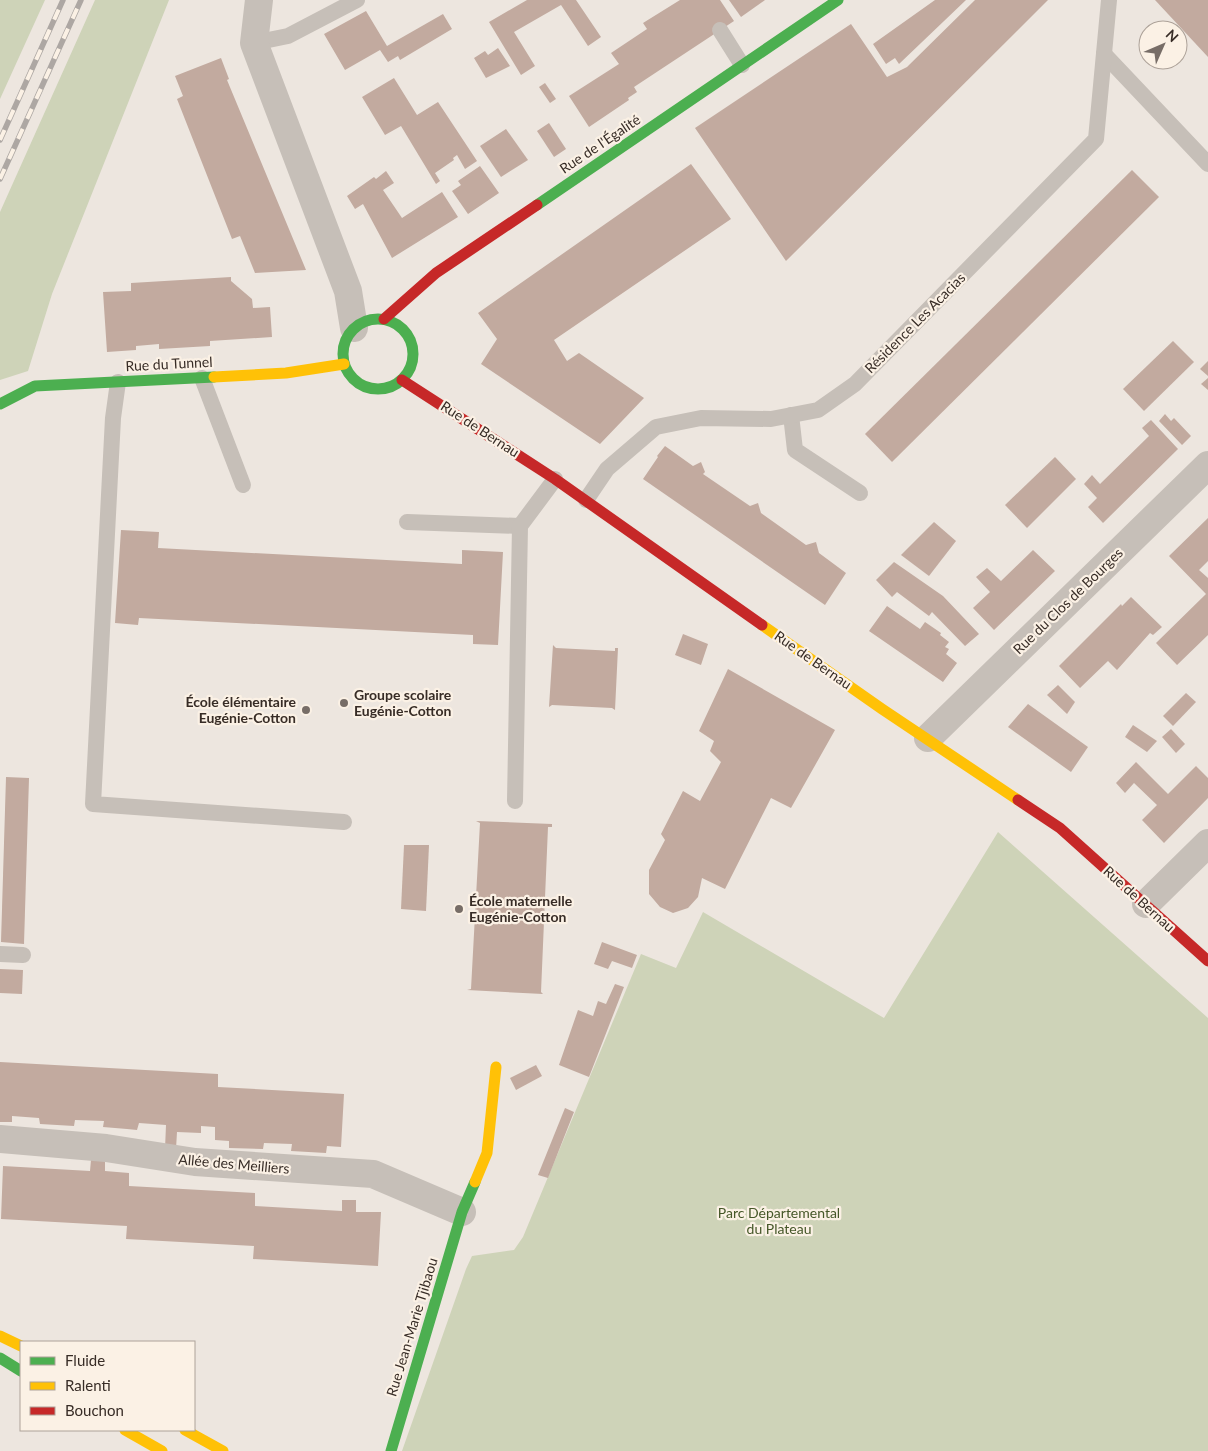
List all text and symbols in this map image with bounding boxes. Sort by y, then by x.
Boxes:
north arrow [1138,20,1188,70]
text: N [1163,26,1182,45]
street label: Rue de l'Égalité [556,110,643,177]
street label: Résidence Les Acacias [861,269,968,376]
street label: Rue du Tunnel [125,353,213,374]
street label: Rue de Bernau [438,397,523,460]
street label: Rue du Clos de Bourges [1009,544,1126,657]
street label: Rue de Bernau [772,627,855,692]
place label: Groupe scolaire Eugénie-Cotton [354,686,452,719]
place label: École élémentaire Eugénie-Cotton [185,693,297,726]
marker: Groupe scolaire Eugénie-Cotton [338,697,350,709]
marker: École élémentaire Eugénie-Cotton [300,704,312,716]
street label: Rue de Bernau [1100,862,1178,935]
place label: École maternelle Eugénie-Cotton [469,892,573,925]
marker: École maternelle Eugénie-Cotton [453,903,465,915]
street label: Allée des Meilliers [178,1150,290,1177]
park label: Parc Départemental du Plateau [718,1204,840,1237]
street label: Rue Jean-Marie Tjibaou [382,1255,441,1398]
legend [20,1341,195,1431]
text: Fluide [65,1351,105,1369]
text: Ralenti [65,1376,111,1394]
text: Bouchon [65,1401,124,1419]

